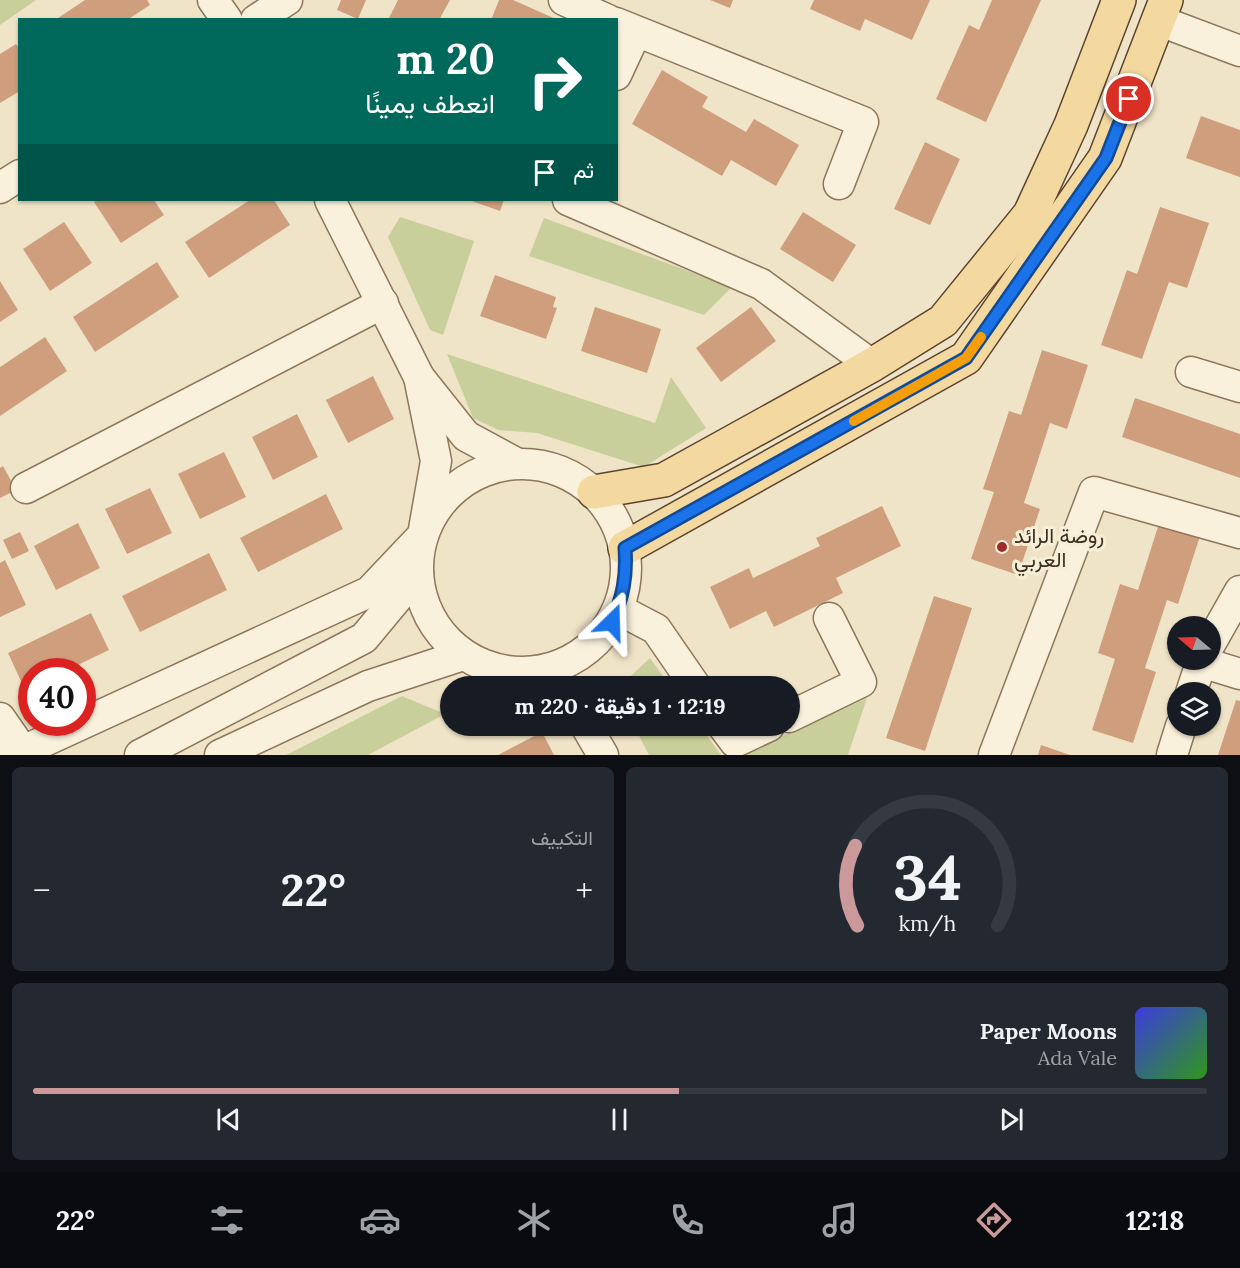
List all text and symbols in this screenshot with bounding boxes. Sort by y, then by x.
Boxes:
text: 20 m [396,32,495,86]
icon: right [516,42,594,120]
pin [1103,73,1154,124]
icon: arrive [1112,82,1145,115]
text: انعطف يمينًا [365,86,495,120]
icon: arrive [528,156,561,189]
text: ثم [573,156,594,184]
place label: روضة الرائد العربي [1014,522,1104,577]
marker: روضة الرائد العربي [995,540,1009,554]
position arrow [580,590,644,654]
north arrow [1167,616,1221,670]
map controls [1167,616,1221,736]
speed limit sign: 40 [18,658,96,736]
button: layers [1167,682,1221,736]
text: 12:19 · 1 دقيقة · 220 m [514,692,726,720]
text: التكييف [531,825,593,850]
text: 34 [892,837,962,917]
text: 22° [280,861,346,918]
text: − [33,869,51,911]
text: + [575,869,593,911]
text: km/h [898,909,956,937]
text: Paper Moons [980,1017,1117,1045]
text: Ada Vale [1038,1045,1117,1070]
icon: previous [212,1103,245,1136]
icon: pause [603,1103,636,1136]
icon: next [995,1103,1028,1136]
icon: filters [206,1199,248,1241]
icon: car [359,1199,401,1241]
icon: climate [513,1199,555,1241]
icon: phone [666,1199,708,1241]
icon: music [819,1199,861,1241]
icon: directions [973,1199,1015,1241]
text: 22° [56,1203,95,1237]
text: 12:18 [1126,1203,1184,1237]

